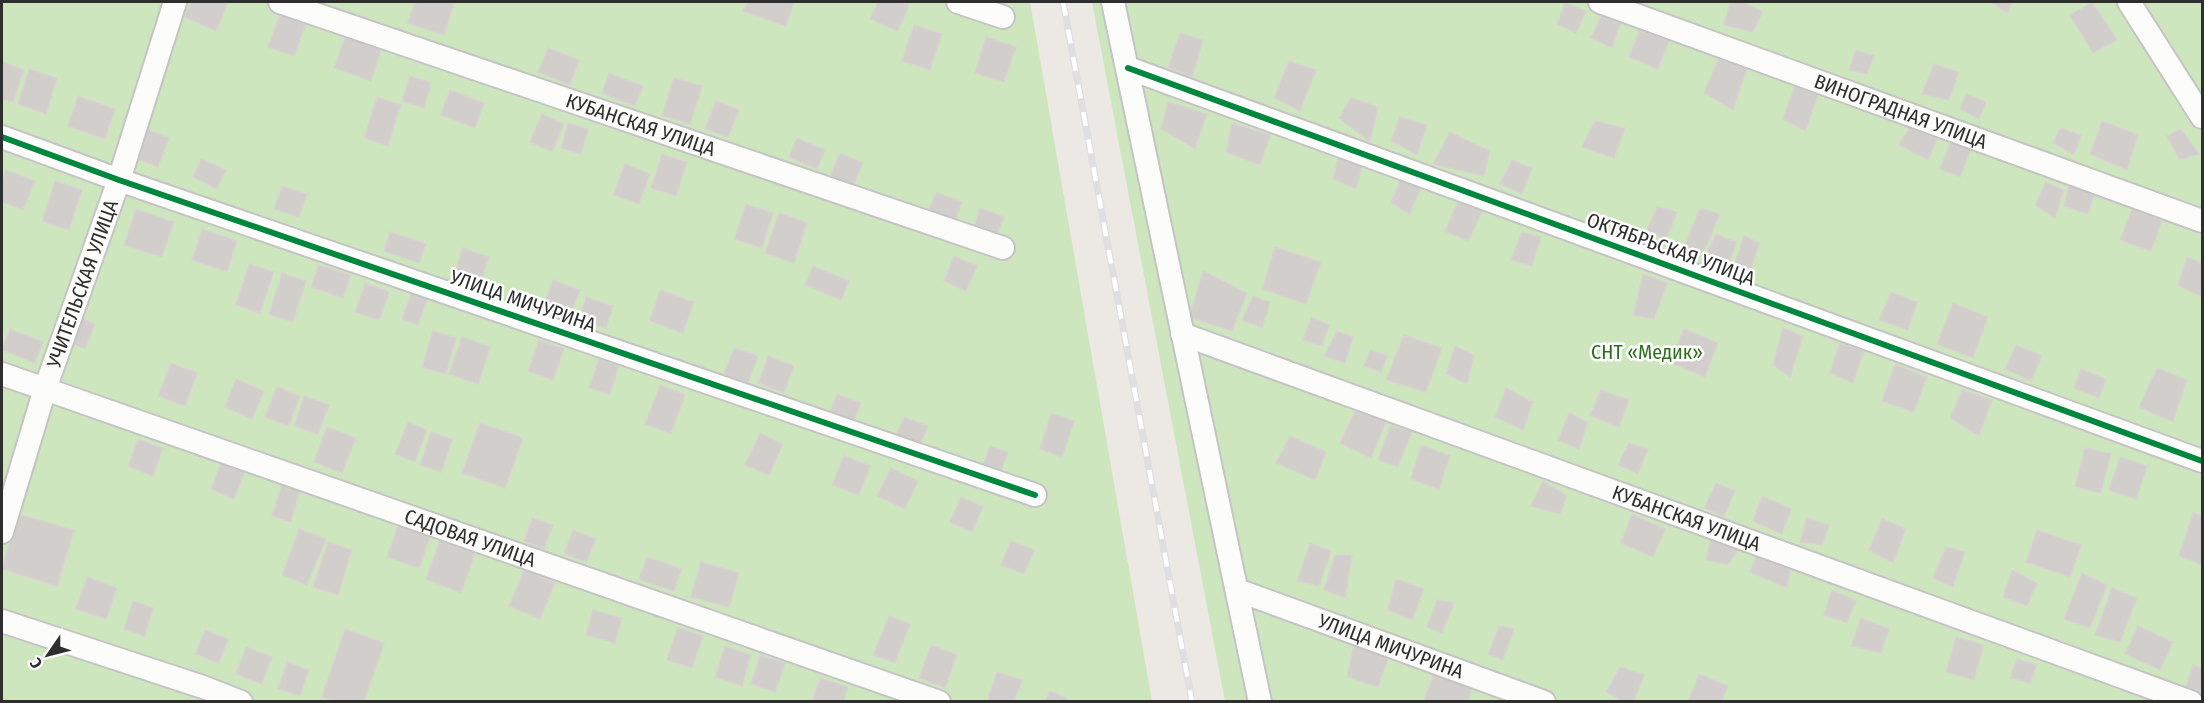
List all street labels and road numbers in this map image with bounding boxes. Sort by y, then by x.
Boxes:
street label: ВИНОГРАДНАЯ УЛИЦА [1811,69,1991,154]
street label: КУБАНСКАЯ УЛИЦА [563,88,719,161]
street label: УЧИТЕЛЬСКАЯ УЛИЦА [41,196,123,372]
street label: ОКТЯБРЬСКАЯ УЛИЦА [1584,207,1759,291]
street label: УЛИЦА МИЧУРИНА [446,264,600,337]
street label: КУБАНСКАЯ УЛИЦА [1609,480,1764,556]
street label: САДОВАЯ УЛИЦА [401,504,539,572]
street label: УЛИЦА МИЧУРИНА [1314,608,1467,684]

